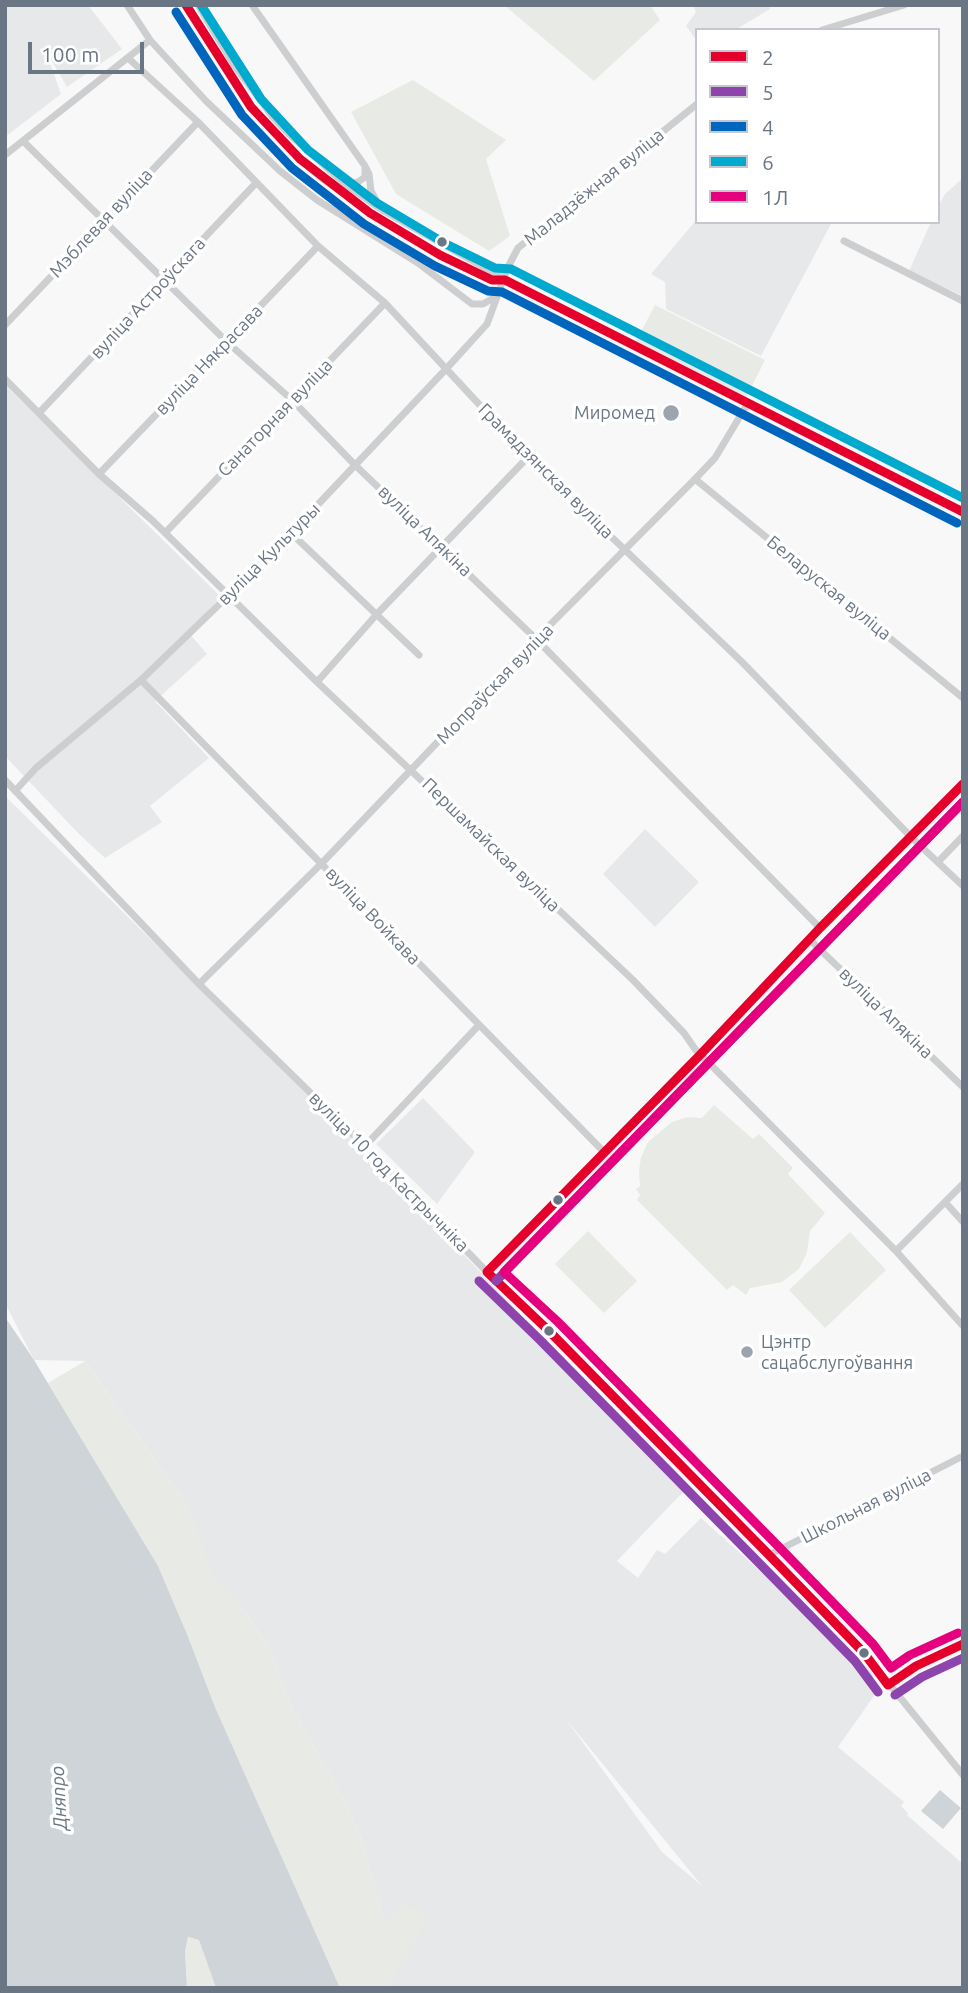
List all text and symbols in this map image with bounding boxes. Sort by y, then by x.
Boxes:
scale bar [32,28,147,72]
legend [695,28,940,224]
text: 100 m [41,42,99,66]
text: 2 [762,45,774,69]
text: 5 [762,80,774,104]
text: 4 [762,115,774,139]
street label: Маладзёжная вуліца [520,124,668,250]
text: 6 [762,150,774,174]
street label: Мэблевая вуліца [45,164,157,282]
text: 1Л [762,185,788,209]
street label: вуліца Астроўскага [86,233,210,363]
unlabelled marker [435,235,449,249]
street label: вуліца Някрасава [151,300,267,420]
street label: Санаторная вуліца [213,355,337,481]
street label: Грамадзянская вуліца [474,399,618,543]
place label: Миромед [574,402,655,424]
marker: Миромед [661,403,681,423]
street label: вуліца Апякіна [374,481,476,581]
street label: вуліца Культуры [213,498,325,610]
street label: Беларуская вуліца [763,531,895,645]
street label: Мопраўская вуліца [432,619,558,749]
street label: Першамайская вуліца [418,774,564,916]
street label: вуліца Войкава [321,863,425,969]
street label: вуліца Апякіна [835,963,937,1063]
street label: вуліца 10 год Кастрычніка [304,1087,474,1257]
unlabelled marker [551,1193,565,1207]
unlabelled marker [542,1324,556,1338]
place label: Цэнтр сацабслугоўвання [761,1331,913,1374]
marker: Цэнтр сацабслугоўвання [739,1344,755,1360]
street label: Школьная вуліца [797,1464,935,1548]
unlabelled marker [857,1646,871,1660]
water label: Дняпро [46,1765,72,1831]

